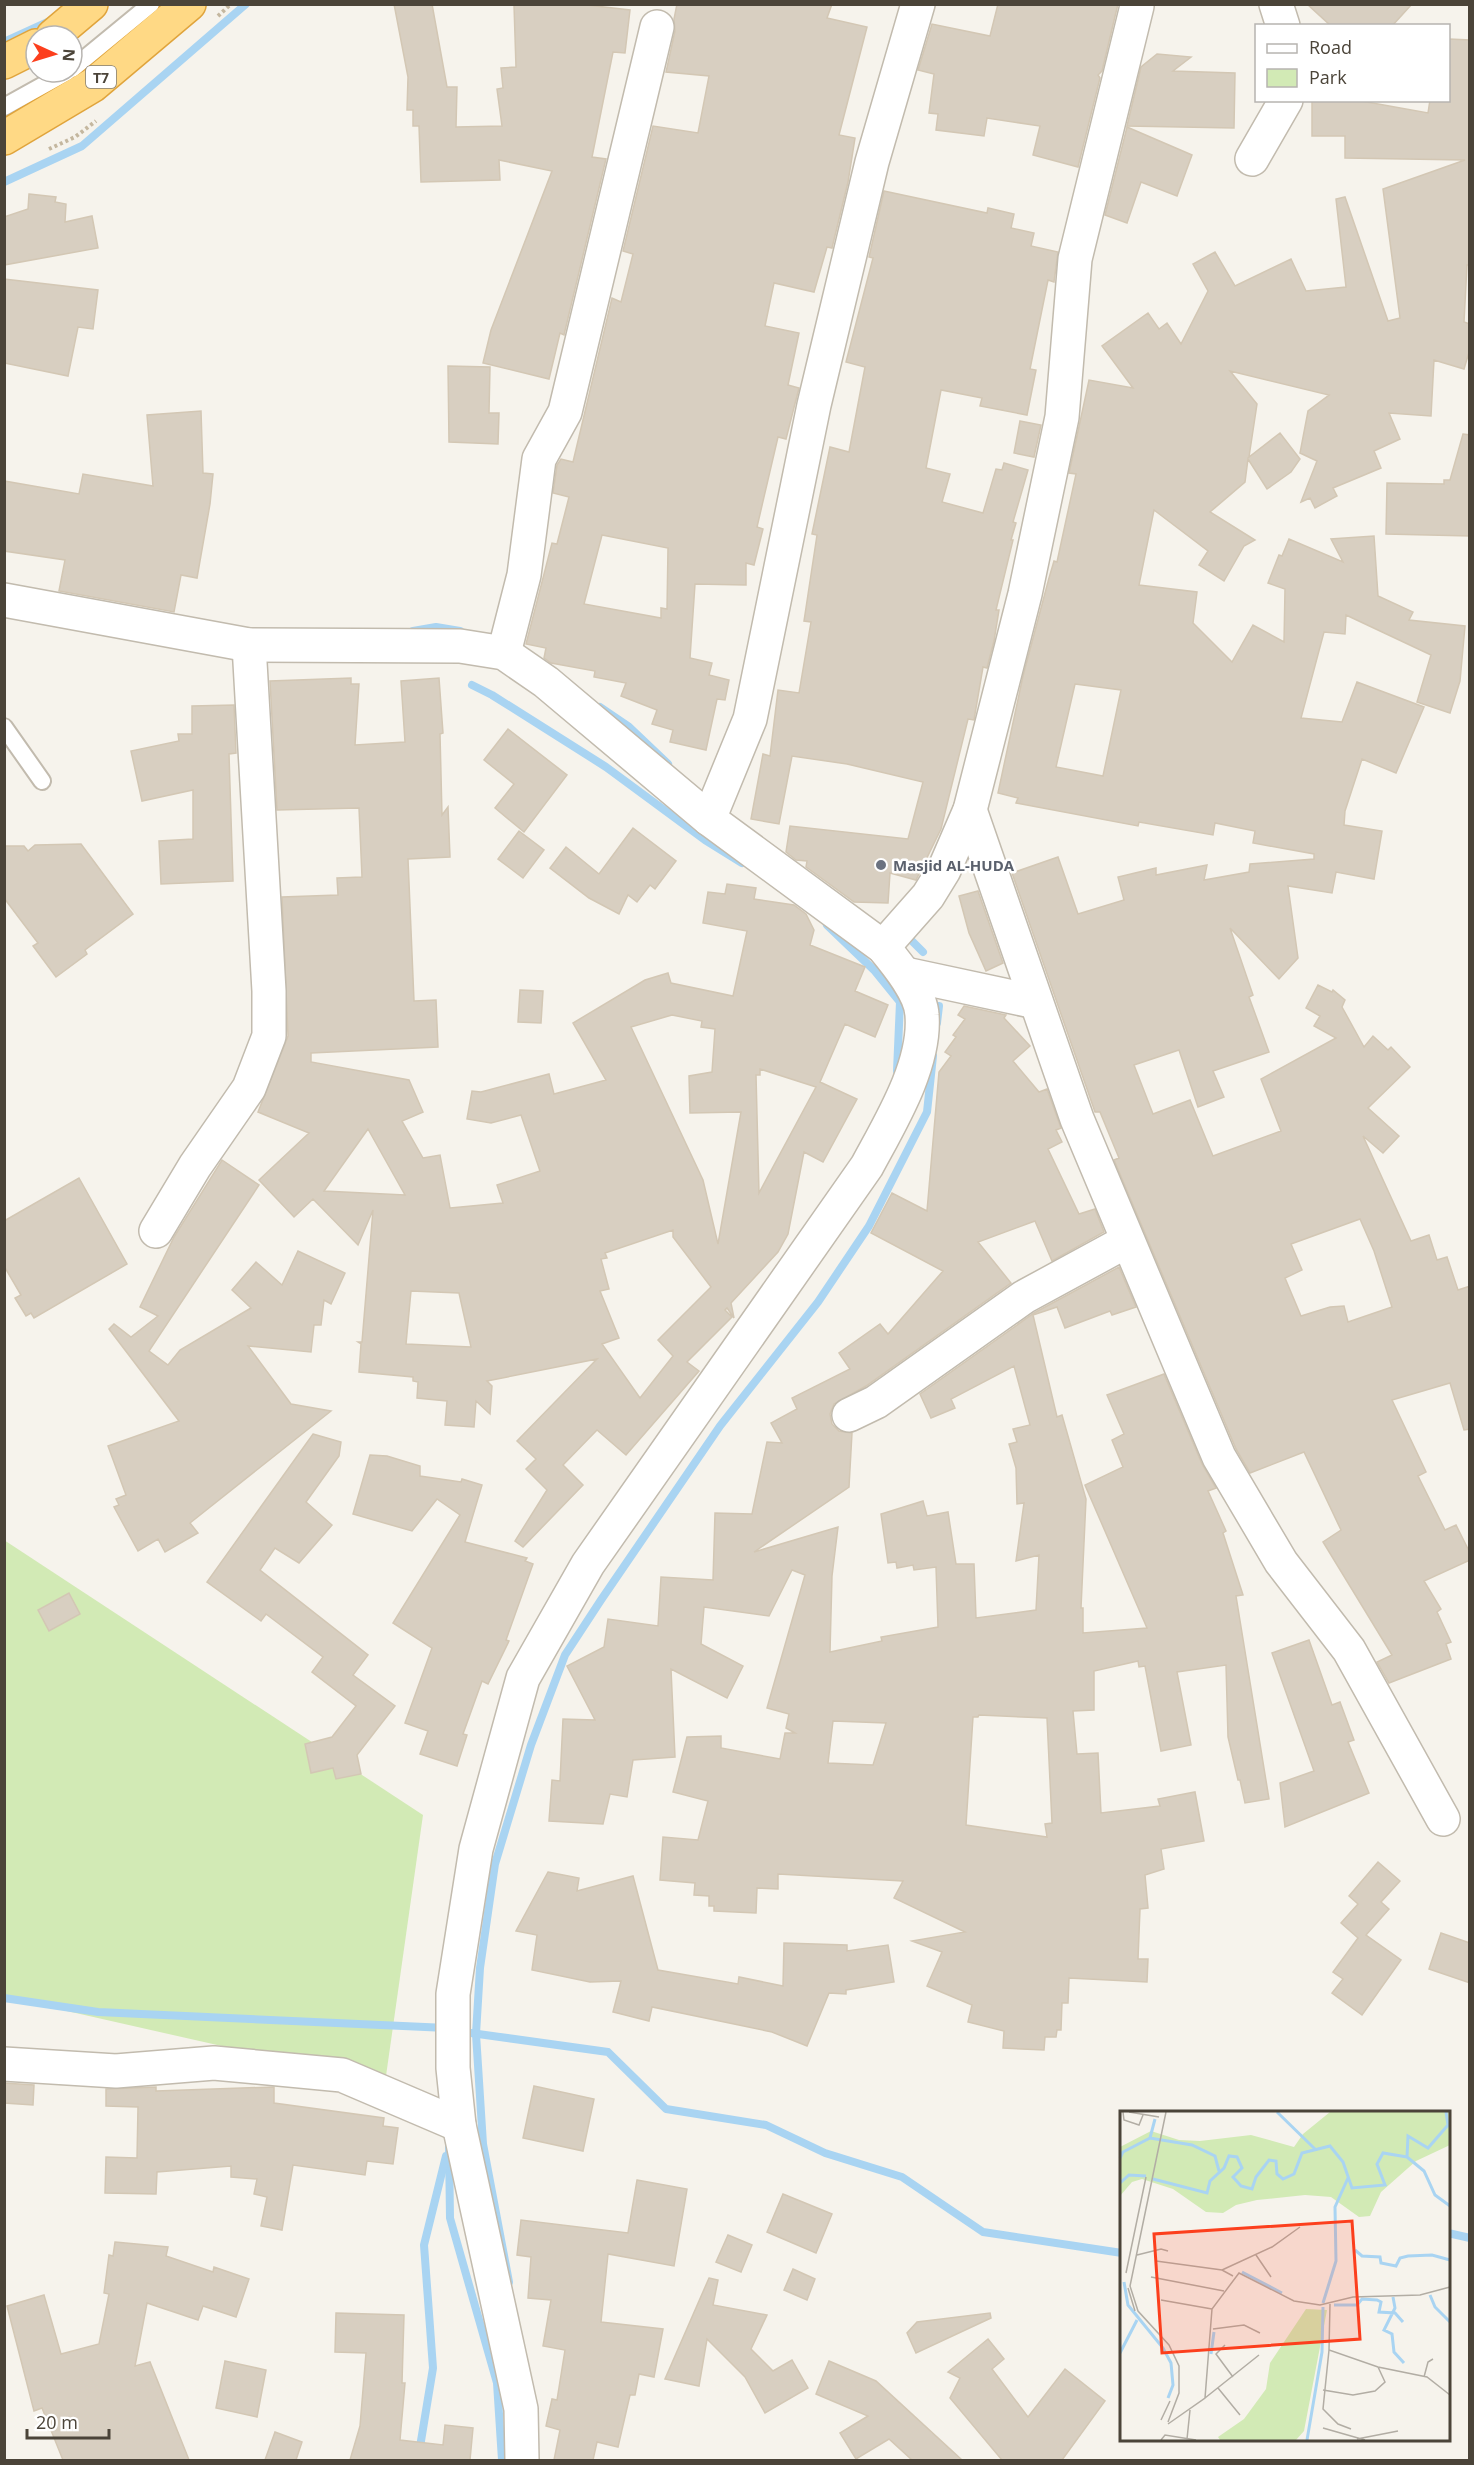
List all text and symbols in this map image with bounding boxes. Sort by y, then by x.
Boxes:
north arrow [24,24,84,84]
legend [1255,24,1450,102]
text: Road [1309,35,1352,59]
text: N [58,48,80,62]
text: Park [1309,65,1347,89]
road number: T7 [86,66,116,88]
place label: Masjid AL-HUDA [893,855,1015,875]
marker: Masjid AL-HUDA [874,858,888,872]
inset map [1120,2111,1450,2441]
scale bar [27,2402,110,2440]
text: 20 m [36,2410,78,2434]

